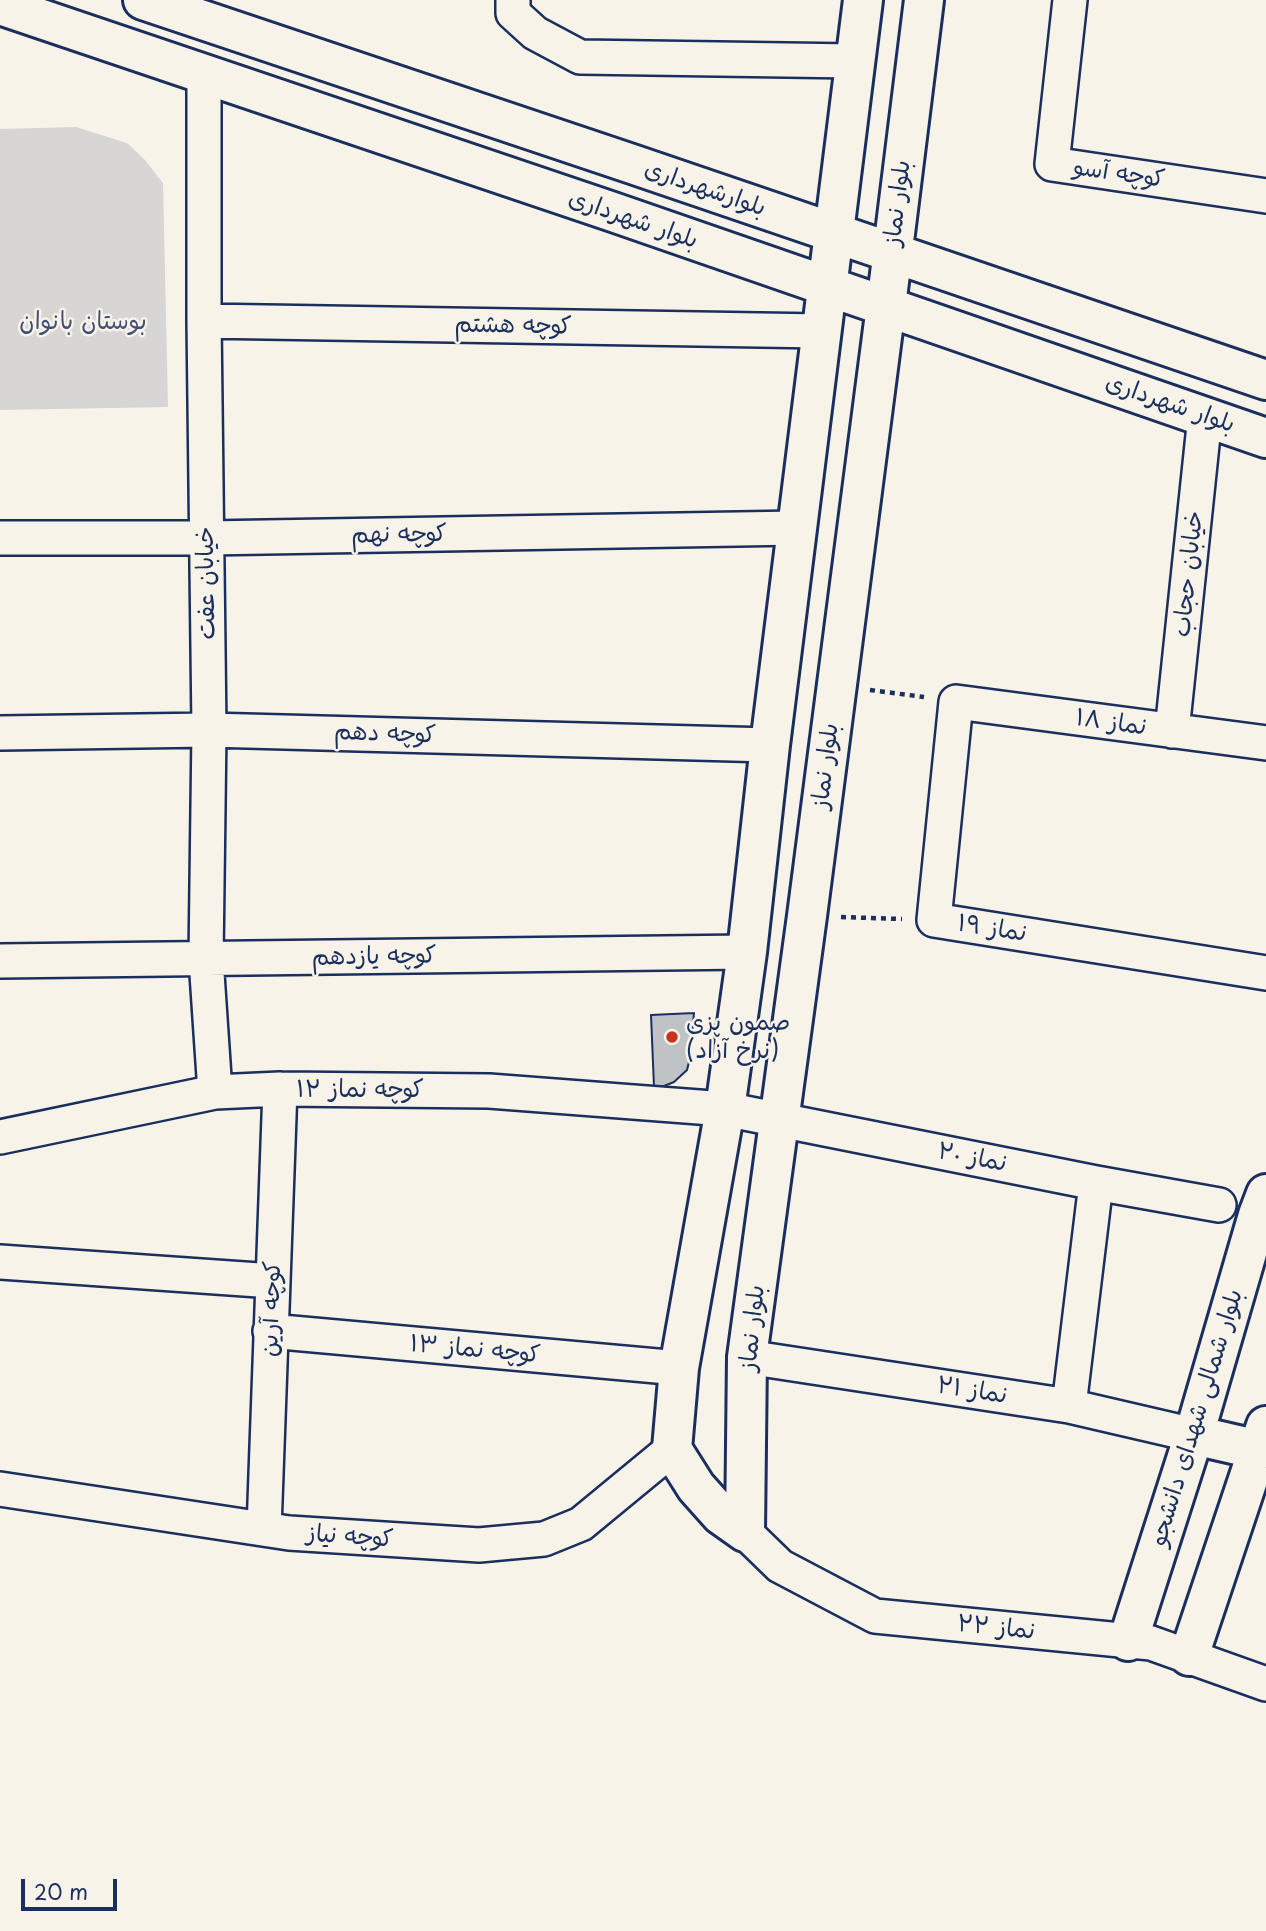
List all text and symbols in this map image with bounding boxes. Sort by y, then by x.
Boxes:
street label: کوچه آسو [1071,153,1167,195]
street label: بلوارشهرداری [641,155,769,223]
street label: بلوار نماز [878,158,918,248]
street label: بلوار شهرداری [564,184,702,256]
park label: بوستان بانوان [19,308,147,336]
street label: کوچه هشتم [454,311,572,341]
street label: بلوار شهرداری [1101,368,1239,440]
street label: خیابان حجاب [1168,509,1210,639]
street label: کوچه نهم [351,520,447,550]
street label: خیابان عفت [192,526,222,640]
street label: نماز ۱۸ [1074,704,1148,742]
street label: کوچه دهم [334,718,436,750]
street label: بلوار نماز [806,721,846,811]
street label: نماز ۱۹ [955,909,1029,949]
street label: کوچه یازدهم [311,942,437,972]
place label: صمون پزی (نرخ آزاد) [686,1009,790,1065]
marker: صمون پزی (نرخ آزاد) [664,1029,680,1045]
street label: کوچه نماز ۱۲ [296,1076,424,1104]
street label: نماز ۲۰ [935,1137,1009,1179]
street label: کوچه آرین [256,1260,288,1358]
street label: بلوار نماز [734,1284,772,1372]
street label: بلوار شمالی شهدای دانشجو [1144,1286,1250,1550]
street label: کوچه نماز ۱۳ [409,1330,541,1370]
street label: نماز ۲۱ [935,1371,1009,1411]
street label: کوچه نیاز [306,1520,394,1554]
street label: نماز ۲۲ [956,1610,1036,1646]
scale bar [24,1864,121,1908]
text: 20 m [34,1875,88,1907]

